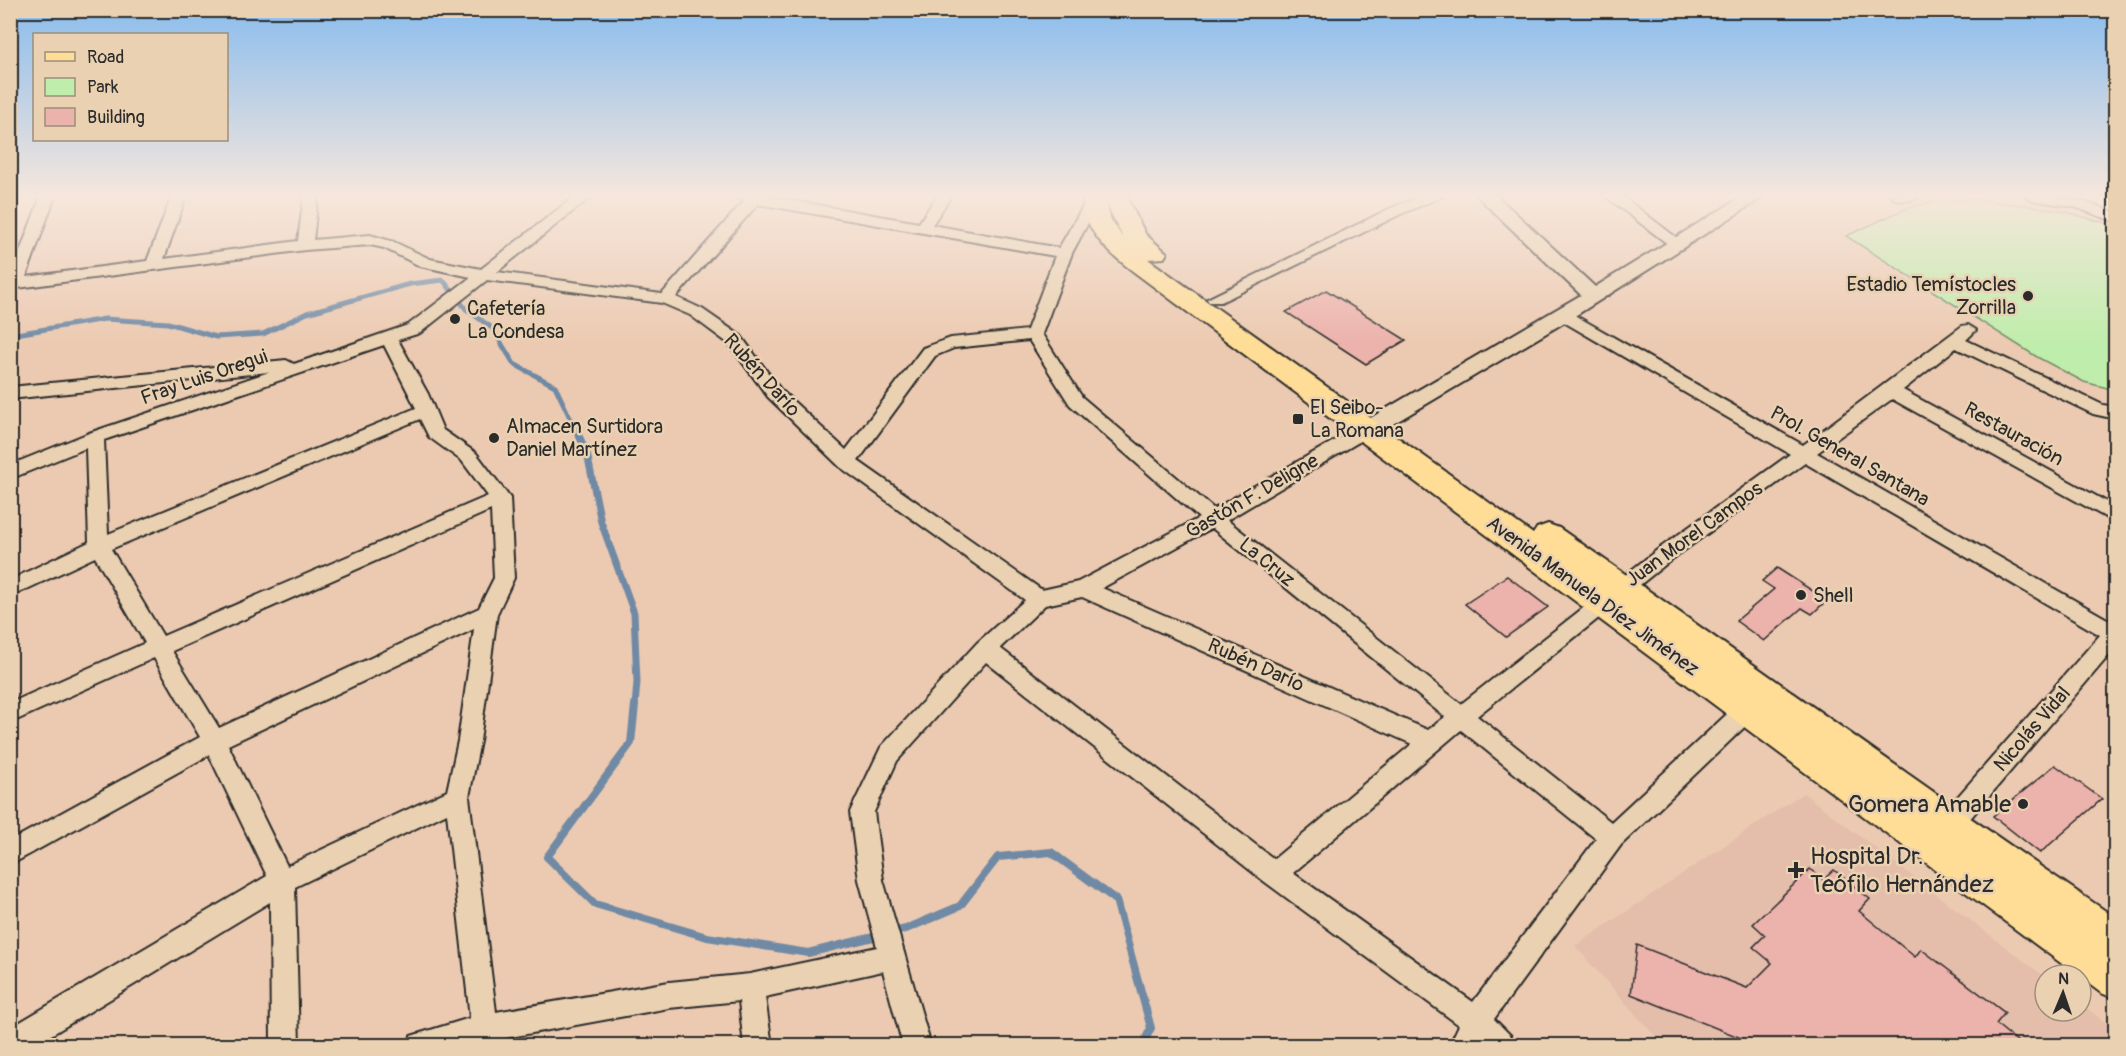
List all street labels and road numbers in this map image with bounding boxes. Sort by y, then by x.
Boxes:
street label: Rubén Darío [718,328,806,422]
street label: Fray Luis Oregui [137,344,271,410]
street label: Restauración [1960,396,2068,472]
street label: Prol. General Santana [1766,400,1934,512]
street label: Gastón F. Deligne [1181,448,1323,544]
street label: Juan Morel Campos [1621,476,1767,592]
street label: Avenida Manuela Díez Jiménez [1482,510,1704,682]
street label: La Cruz [1234,532,1300,592]
street label: Rubén Darío [1204,633,1308,697]
street label: Nicolás Vidal [1988,681,2076,777]

